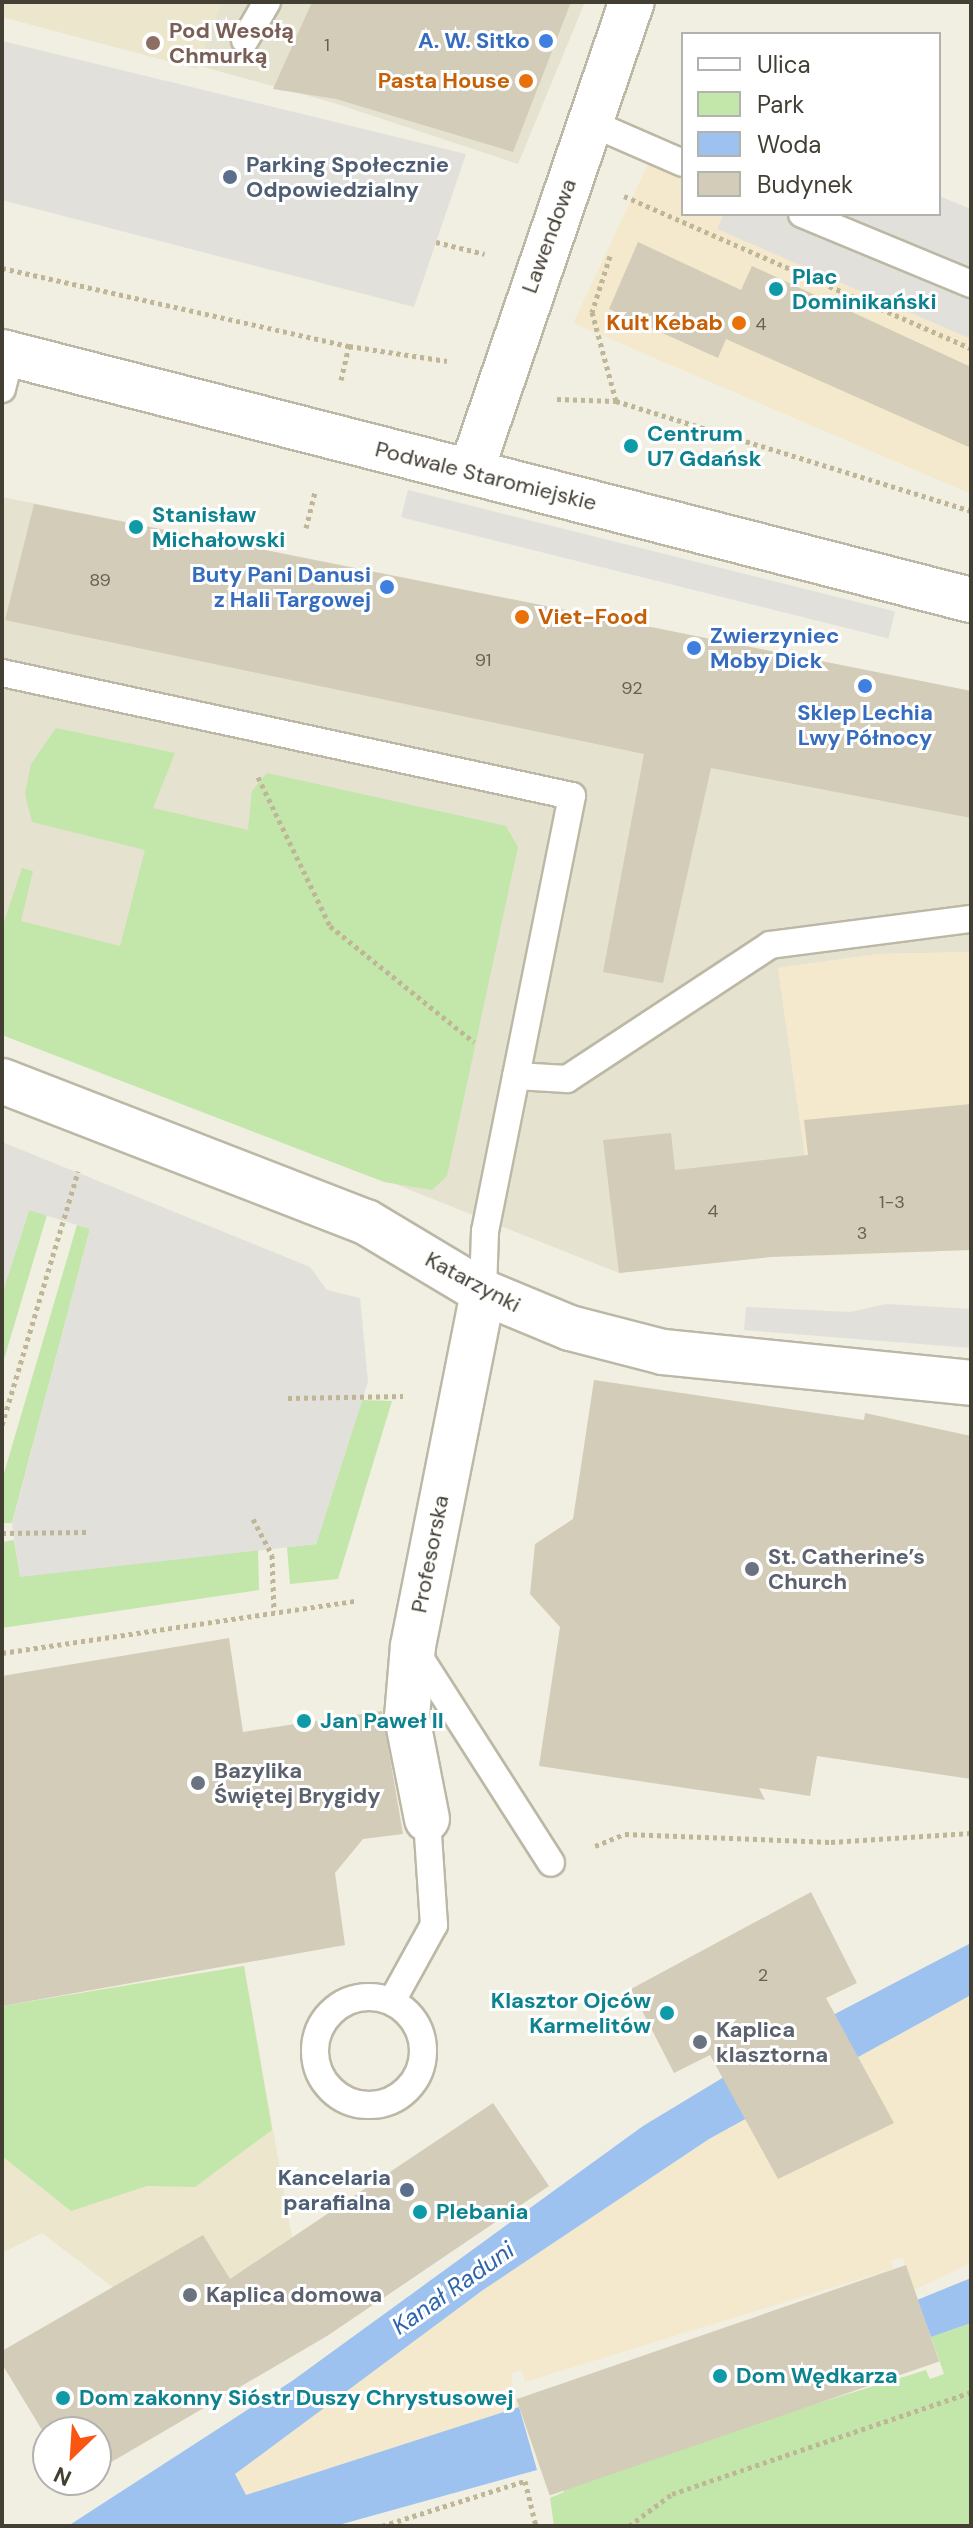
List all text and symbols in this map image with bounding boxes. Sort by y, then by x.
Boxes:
place label: Pod Wesołą Chmurką [169,17,294,68]
place label: A. W. Sitko [418,28,530,54]
marker: A. W. Sitko [537,32,555,50]
legend [681,32,941,216]
marker: Pod Wesołą Chmurką [144,34,162,52]
house number: 1 [324,34,330,56]
text: Ulica [757,49,811,80]
place label: Pasta House [378,68,510,94]
marker: Pasta House [517,72,535,90]
text: Park [757,89,804,120]
text: Woda [757,129,821,160]
place label: Parking Społecznie Odpowiedzialny [246,151,449,202]
marker: Parking Społecznie Odpowiedzialny [221,168,239,186]
text: Budynek [757,169,853,200]
street label: Lawendowa [516,175,582,297]
place label: Plac Dominikański [792,263,937,314]
marker: Plac Dominikański [767,280,785,298]
place label: Kult Kebab [606,310,723,336]
house number: 4 [756,313,766,335]
marker: Kult Kebab [730,314,748,332]
place label: Centrum U7 Gdańsk [647,420,761,472]
street label: Podwale Staromiejskie [373,436,599,516]
marker: Centrum U7 Gdańsk [622,437,640,455]
place label: Stanisław Michałowski [152,501,285,552]
marker: Stanisław Michałowski [127,518,145,536]
place label: Buty Pani Danusi z Hali Targowej [192,561,371,612]
house number: 89 [89,569,111,591]
marker: Buty Pani Danusi z Hali Targowej [378,578,396,596]
place label: Viet-Food [538,604,648,630]
marker: Viet-Food [513,608,531,626]
place label: Zwierzyniec Moby Dick [710,622,839,674]
marker: Zwierzyniec Moby Dick [685,639,703,657]
house number: 91 [475,649,491,671]
house number: 92 [621,677,643,699]
marker: Sklep Lechia Lwy Północy [856,677,874,695]
place label: Sklep Lechia Lwy Północy [797,699,933,750]
house number: 1-3 [879,1191,905,1213]
house number: 4 [708,1200,718,1222]
house number: 3 [857,1222,867,1244]
street label: Katarzynki [421,1246,525,1318]
street label: Profesorska [406,1493,454,1615]
place label: St. Catherine’s Church [768,1543,925,1594]
marker: St. Catherine’s Church [743,1560,761,1578]
place label: Jan Paweł II [320,1708,444,1734]
marker: Jan Paweł II [295,1712,313,1730]
place label: Bazylika Świętej Brygidy [214,1757,380,1808]
marker: Bazylika Świętej Brygidy [189,1774,207,1792]
house number: 2 [758,1964,768,1986]
place label: Klasztor Ojców Karmelitów [491,1987,651,2038]
marker: Klasztor Ojców Karmelitów [658,2004,676,2022]
place label: Kaplica klasztorna [716,2016,828,2068]
marker: Kaplica klasztorna [691,2033,709,2051]
place label: Kancelaria parafialna [278,2164,391,2216]
marker: Kancelaria parafialna [398,2181,416,2199]
place label: Plebania [436,2199,528,2225]
marker: Plebania [411,2203,429,2221]
water label: Kanał Raduni [386,2235,520,2341]
place label: Kaplica domowa [206,2282,382,2308]
marker: Kaplica domowa [181,2286,199,2304]
place label: Dom Wędkarza [736,2363,898,2389]
marker: Dom Wędkarza [711,2367,729,2385]
place label: Dom zakonny Sióstr Duszy Chrystusowej [79,2385,514,2411]
marker: Dom zakonny Sióstr Duszy Chrystusowej [54,2389,72,2407]
north arrow [32,2416,112,2496]
text: N [49,2460,76,2493]

